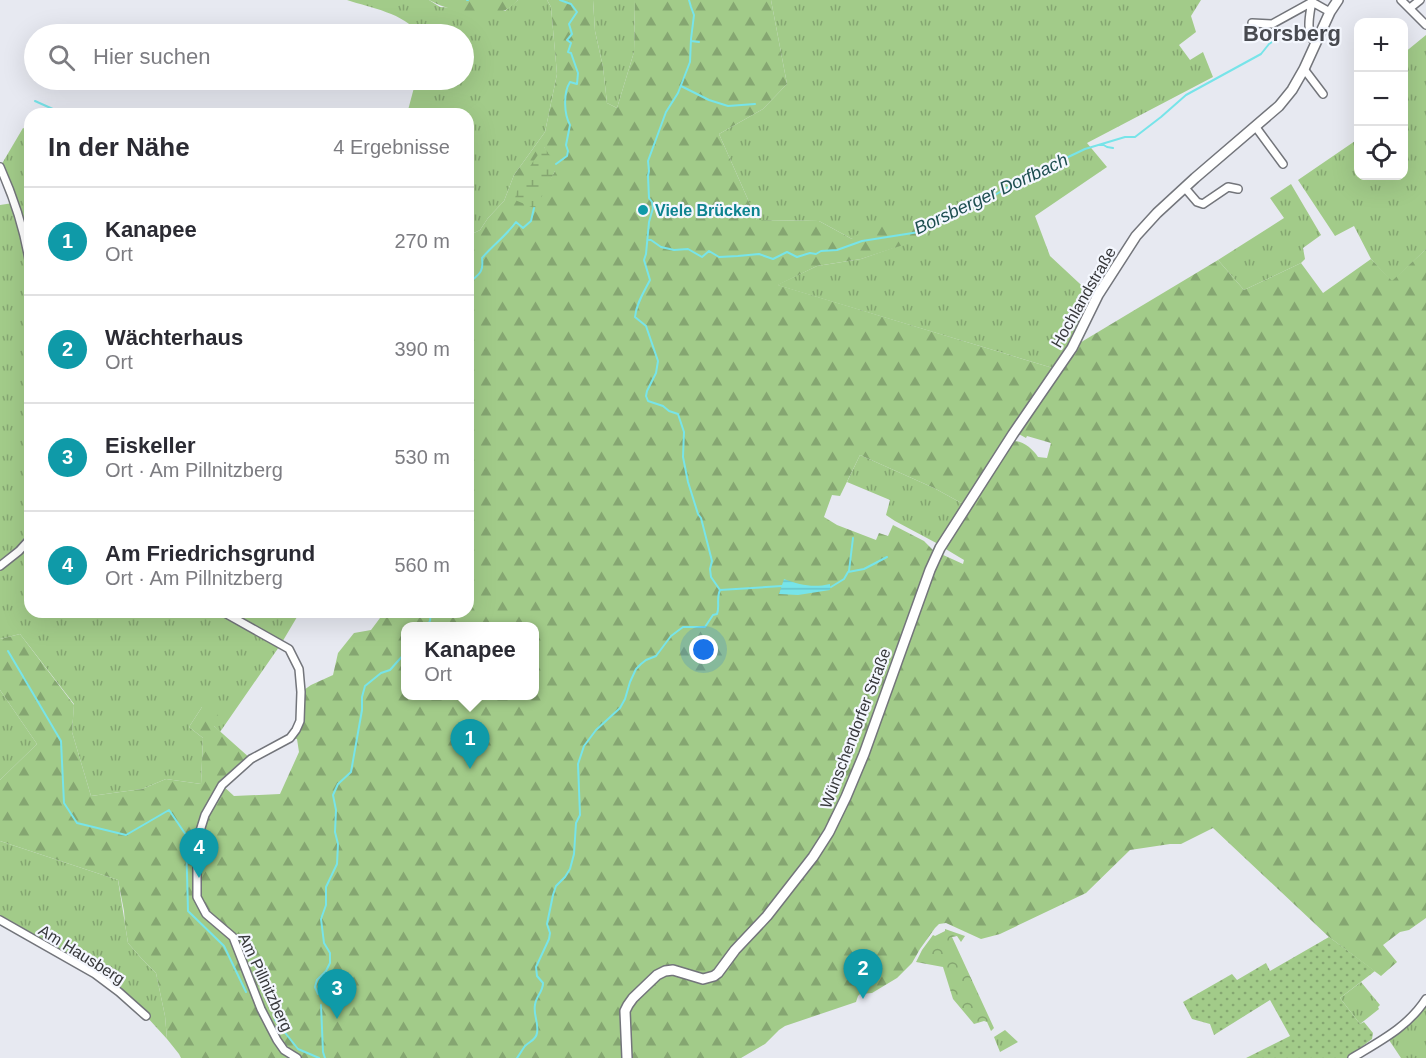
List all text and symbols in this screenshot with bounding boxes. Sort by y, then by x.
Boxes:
map controls [1354,18,1408,180]
button: + [1354,18,1408,72]
district label: Borsberg [1243,21,1341,46]
search box [24,24,474,90]
icon: search [45,41,78,74]
text: Hier suchen [93,44,210,69]
button: − [1354,72,1408,126]
button: locate [1354,126,1408,180]
text: In der Nähe [48,132,190,162]
text: 4 Ergebnisse [333,136,450,158]
water label: Borsberger Dorfbach [911,150,1071,238]
place label: Viele Brücken [655,202,761,219]
marker: Viele Brücken [636,203,650,217]
text: Kanapee [105,217,197,242]
text: 1 [62,230,73,252]
text: 270 m [394,230,450,252]
text: Ort [105,243,133,265]
street label: Hochlandstraße [1048,244,1119,350]
text: Wächterhaus [105,325,243,350]
text: 2 [62,338,73,360]
text: 390 m [394,338,450,360]
text: Ort [105,351,133,373]
text: Eiskeller [105,433,196,458]
text: 3 [62,446,73,468]
text: 530 m [394,446,450,468]
text: Ort · Am Pillnitzberg [105,459,283,481]
text: Am Friedrichsgrund [105,541,315,566]
text: 4 [62,554,73,576]
text: 560 m [394,554,450,576]
text: Ort · Am Pillnitzberg [105,567,283,589]
popup [401,622,539,700]
your location [689,635,718,664]
text: Kanapee [424,637,516,662]
street label: Wünschendorfer Straße [817,646,894,811]
text: Ort [424,663,452,685]
pin: 1 [450,720,490,769]
pin: 4 [180,828,218,878]
street label: Am Hausberg [36,921,128,988]
street label: Am Pillnitzberg [235,930,296,1034]
pin: 2 [844,950,882,999]
pin: 3 [318,970,356,1019]

